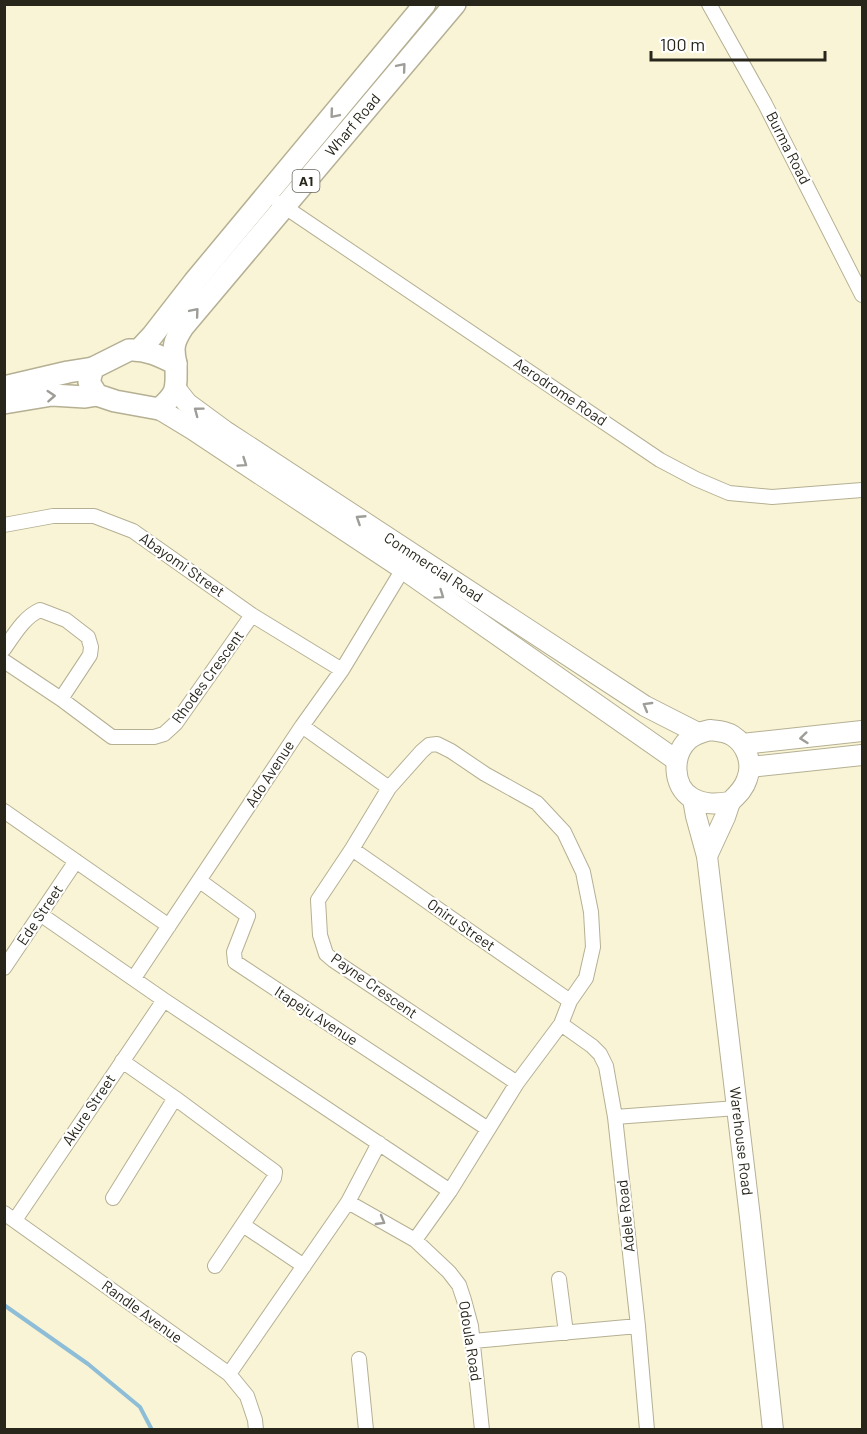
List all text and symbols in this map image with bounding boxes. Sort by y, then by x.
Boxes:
scale bar [651,24,825,62]
text: 100 m [660,33,705,55]
one-way arrow [395,63,406,74]
street label: Wharf Road [321,90,384,159]
one-way arrow [330,107,341,118]
street label: Burma Road [763,108,815,187]
road number: A1 [292,170,320,192]
one-way arrow [188,308,199,319]
street label: Aerodrome Road [510,353,611,429]
one-way arrow [46,390,55,403]
one-way arrow [194,407,205,418]
one-way arrow [237,456,248,467]
one-way arrow [356,515,366,527]
street label: Abayomi Street [136,528,229,600]
street label: Commercial Road [381,528,487,605]
one-way arrow [434,588,445,599]
street label: Rhodes Crescent [167,626,247,726]
one-way arrow [642,702,653,713]
one-way arrow [800,731,809,743]
street label: Ado Avenue [241,737,297,810]
street label: Ede Street [12,881,66,948]
street label: Oniru Street [424,894,499,954]
street label: Payne Crescent [328,949,421,1022]
street label: Itapeju Avenue [272,982,362,1049]
street label: Akure Street [58,1070,119,1148]
street label: Warehouse Road [727,1086,757,1196]
street label: Adele Road [612,1179,638,1253]
one-way arrow [375,1214,386,1225]
street label: Randle Avenue [99,1276,186,1346]
street label: Odoula Road [456,1299,486,1382]

